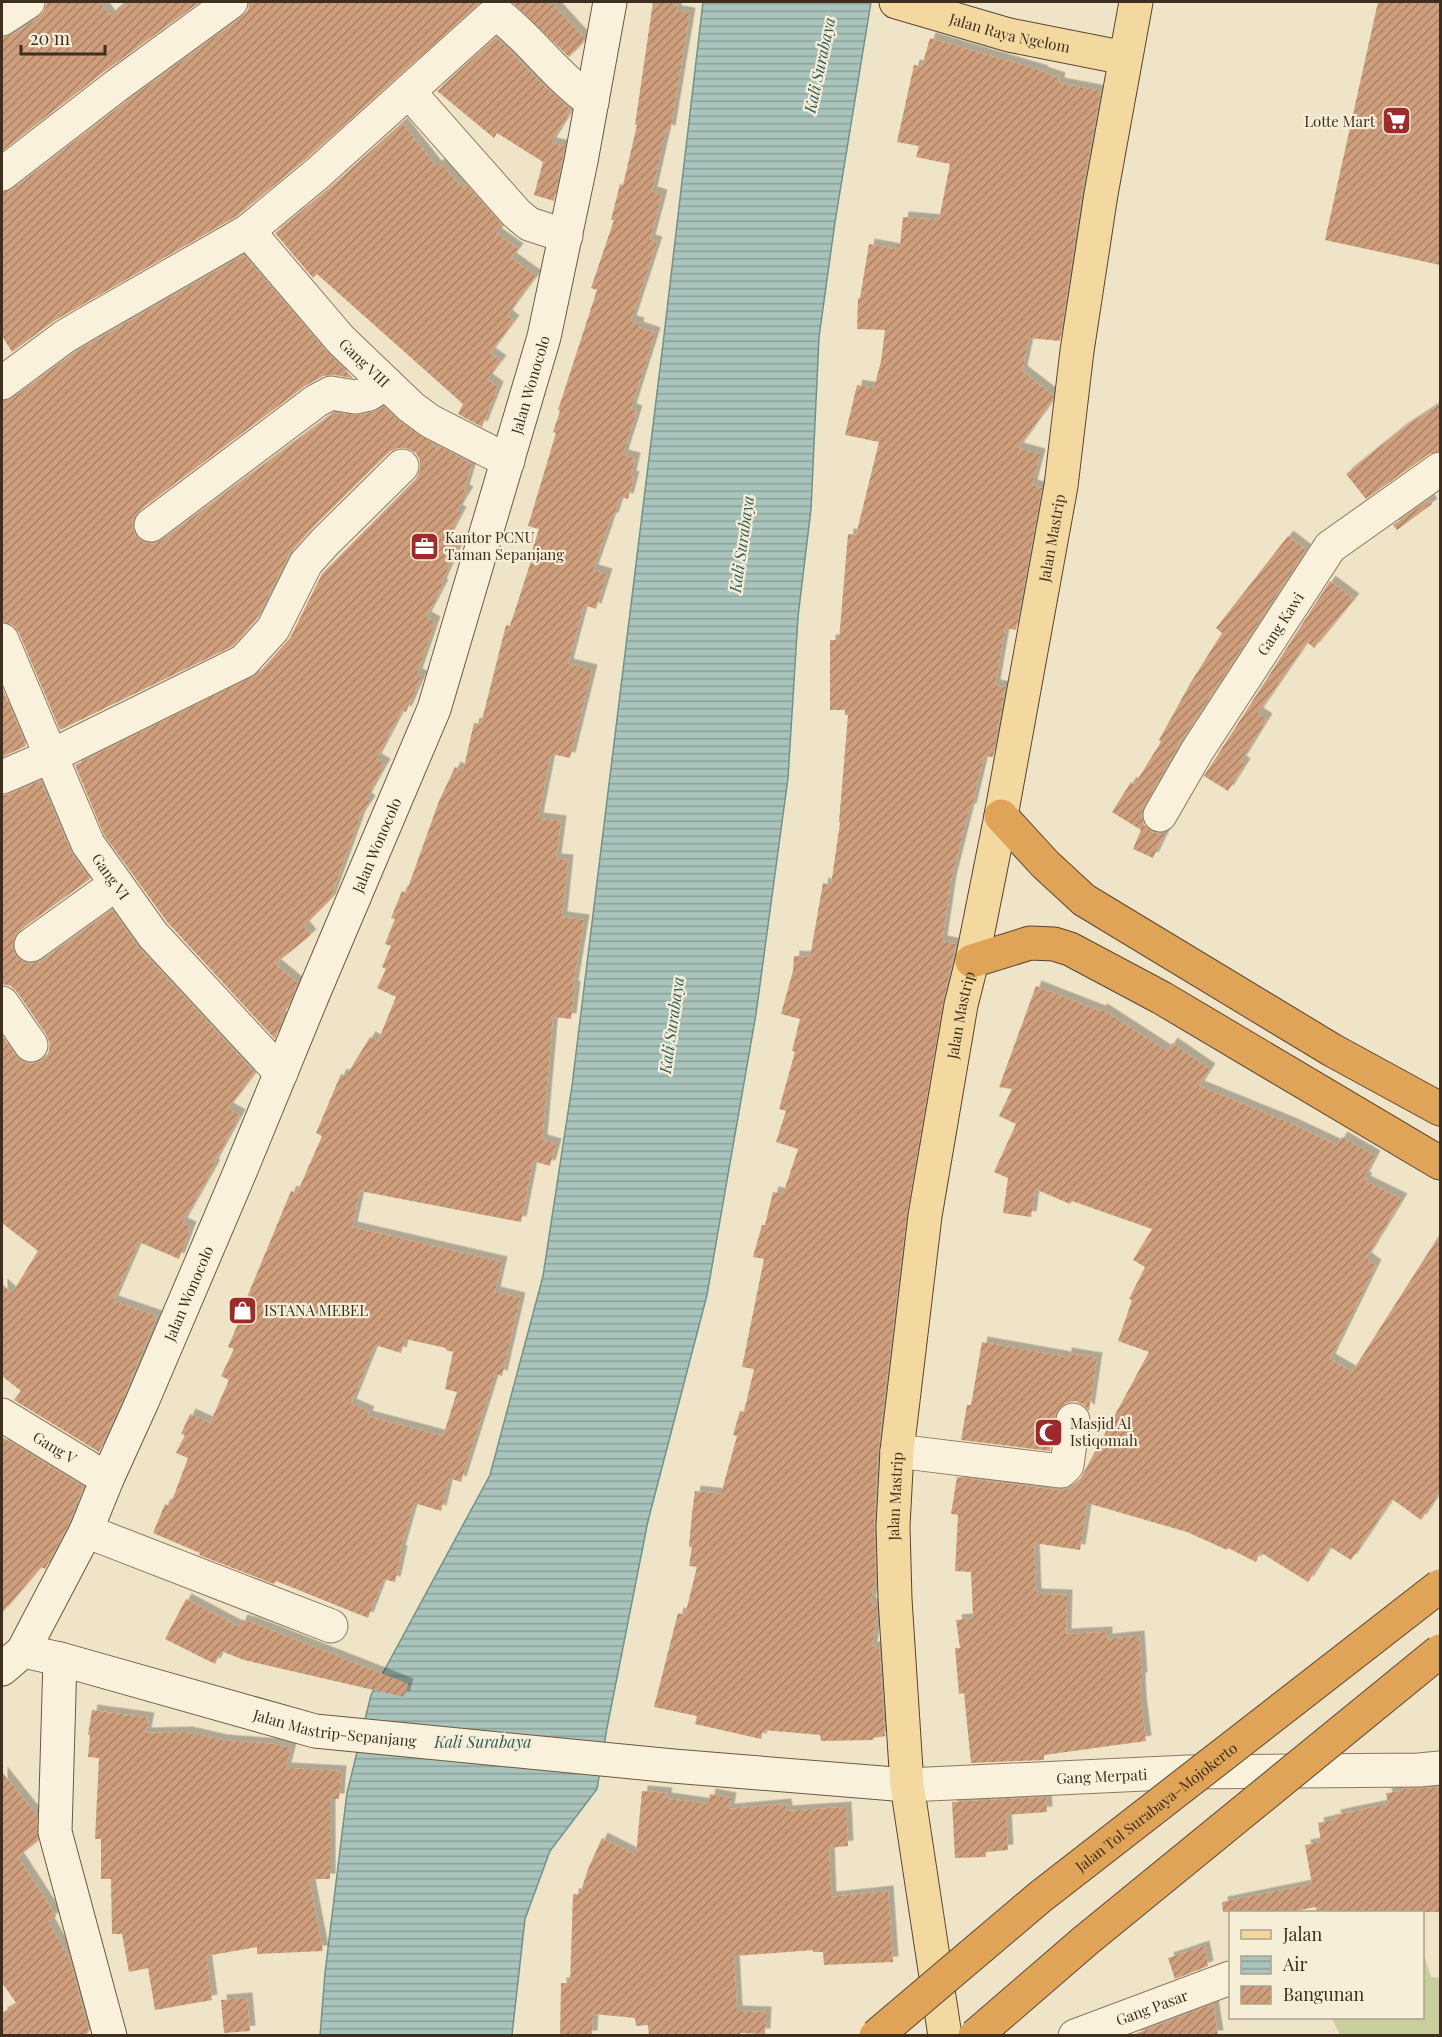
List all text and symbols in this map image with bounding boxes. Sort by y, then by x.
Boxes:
street label: Jalan Raya Ngelom [946,8,1072,57]
water label: Kali Surabaya [798,15,839,116]
scale bar [21,18,105,56]
text: 20 m [30,26,70,50]
supermarket icon: Lotte Mart [1380,105,1412,137]
place label: Lotte Mart [1304,111,1376,131]
street label: Jalan Wonocolo [506,333,554,437]
street label: Gang VIII [335,334,394,392]
street label: Jalan Mastrip [1034,492,1069,584]
water label: Kali Surabaya [724,494,758,595]
place label: Kantor PCNU Taman Sepanjang [445,527,564,564]
office icon: Kantor PCNU Taman Sepanjang [408,530,440,562]
street label: Gang Kawi [1252,588,1308,659]
street label: Jalan Wonocolo [347,794,405,897]
street label: Gang VI [88,849,134,903]
street label: Jalan Mastrip [942,969,979,1061]
water label: Kali Surabaya [654,975,688,1076]
street label: Jalan Wonocolo [159,1243,217,1345]
shop icon: ISTANA MEBEL [227,1294,259,1326]
place label: ISTANA MEBEL [264,1300,368,1320]
place label: Masjid Al Istiqomah [1070,1413,1138,1450]
mosque icon: Masjid Al Istiqomah [1033,1416,1065,1448]
street label: Gang V [30,1426,81,1468]
street label: Jalan Mastrip [883,1451,907,1542]
street label: Jalan Mastrip-Sepanjang [250,1704,417,1751]
water label: Kali Surabaya [433,1731,532,1752]
street label: Jalan Tol Surabaya–Mojokerto [1070,1737,1241,1877]
street label: Gang Merpati [1056,1764,1149,1788]
legend [1229,1911,1424,2019]
text: Jalan [1282,1922,1323,1946]
text: Air [1282,1952,1308,1976]
text: Bangunan [1283,1982,1364,2006]
street label: Gang Pasar [1113,1985,1191,2030]

